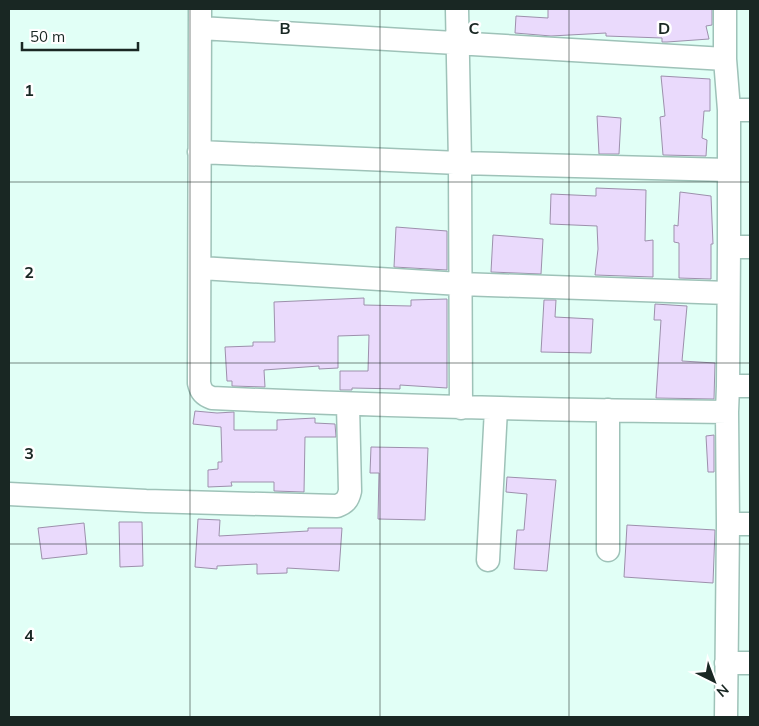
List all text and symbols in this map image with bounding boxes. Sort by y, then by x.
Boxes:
text: B [279,18,291,38]
text: C [469,18,480,38]
text: D [658,18,670,38]
scale bar [22,20,139,52]
text: 50 m [30,27,65,46]
text: 1 [24,80,34,100]
text: 2 [24,262,34,282]
text: 3 [24,443,34,463]
text: 4 [24,625,34,645]
north arrow [689,656,739,706]
text: N [713,680,733,701]

